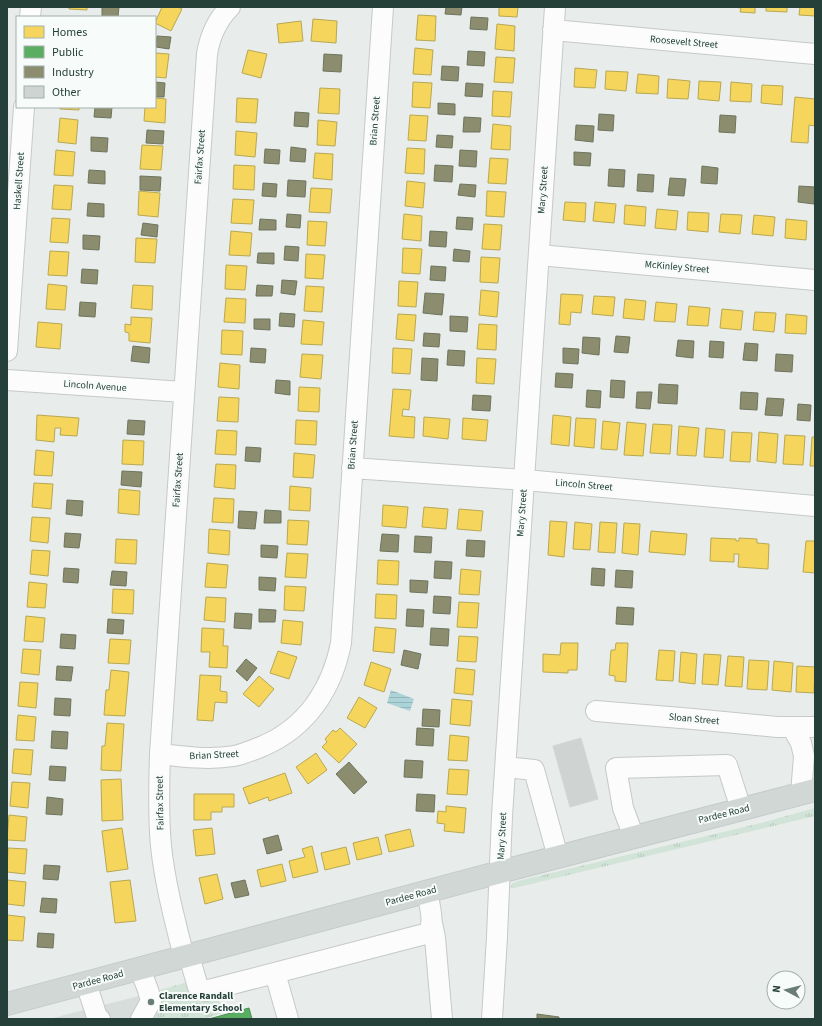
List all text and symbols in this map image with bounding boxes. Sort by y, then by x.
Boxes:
legend [16,16,156,108]
text: Homes [52,24,87,41]
street label: Roosevelt Street [649,32,719,52]
text: Public [52,44,84,61]
text: Industry [52,64,94,81]
text: Other [52,84,82,101]
street label: Brian Street [366,95,384,146]
street label: Fairfax Street [191,129,209,185]
street label: Haskell Street [10,151,28,210]
street label: Mary Street [534,165,552,214]
street label: McKinley Street [644,257,711,277]
street label: Lincoln Avenue [63,377,127,395]
street label: Brian Street [344,419,362,470]
street label: Fairfax Street [169,452,187,508]
street label: Lincoln Street [555,476,614,495]
street label: Mary Street [513,488,531,537]
street label: Sloan Street [668,710,720,728]
street label: Brian Street [189,747,240,763]
street label: Fairfax Street [153,775,167,831]
street label: Pardee Road [697,801,751,827]
street label: Mary Street [494,811,510,860]
street label: Pardee Road [384,882,438,910]
street label: Pardee Road [71,966,125,994]
north arrow [766,970,806,1010]
text: N [769,984,784,993]
place label: Clarence Randall Elementary School [159,989,242,1015]
marker: Clarence Randall Elementary School [146,997,156,1007]

